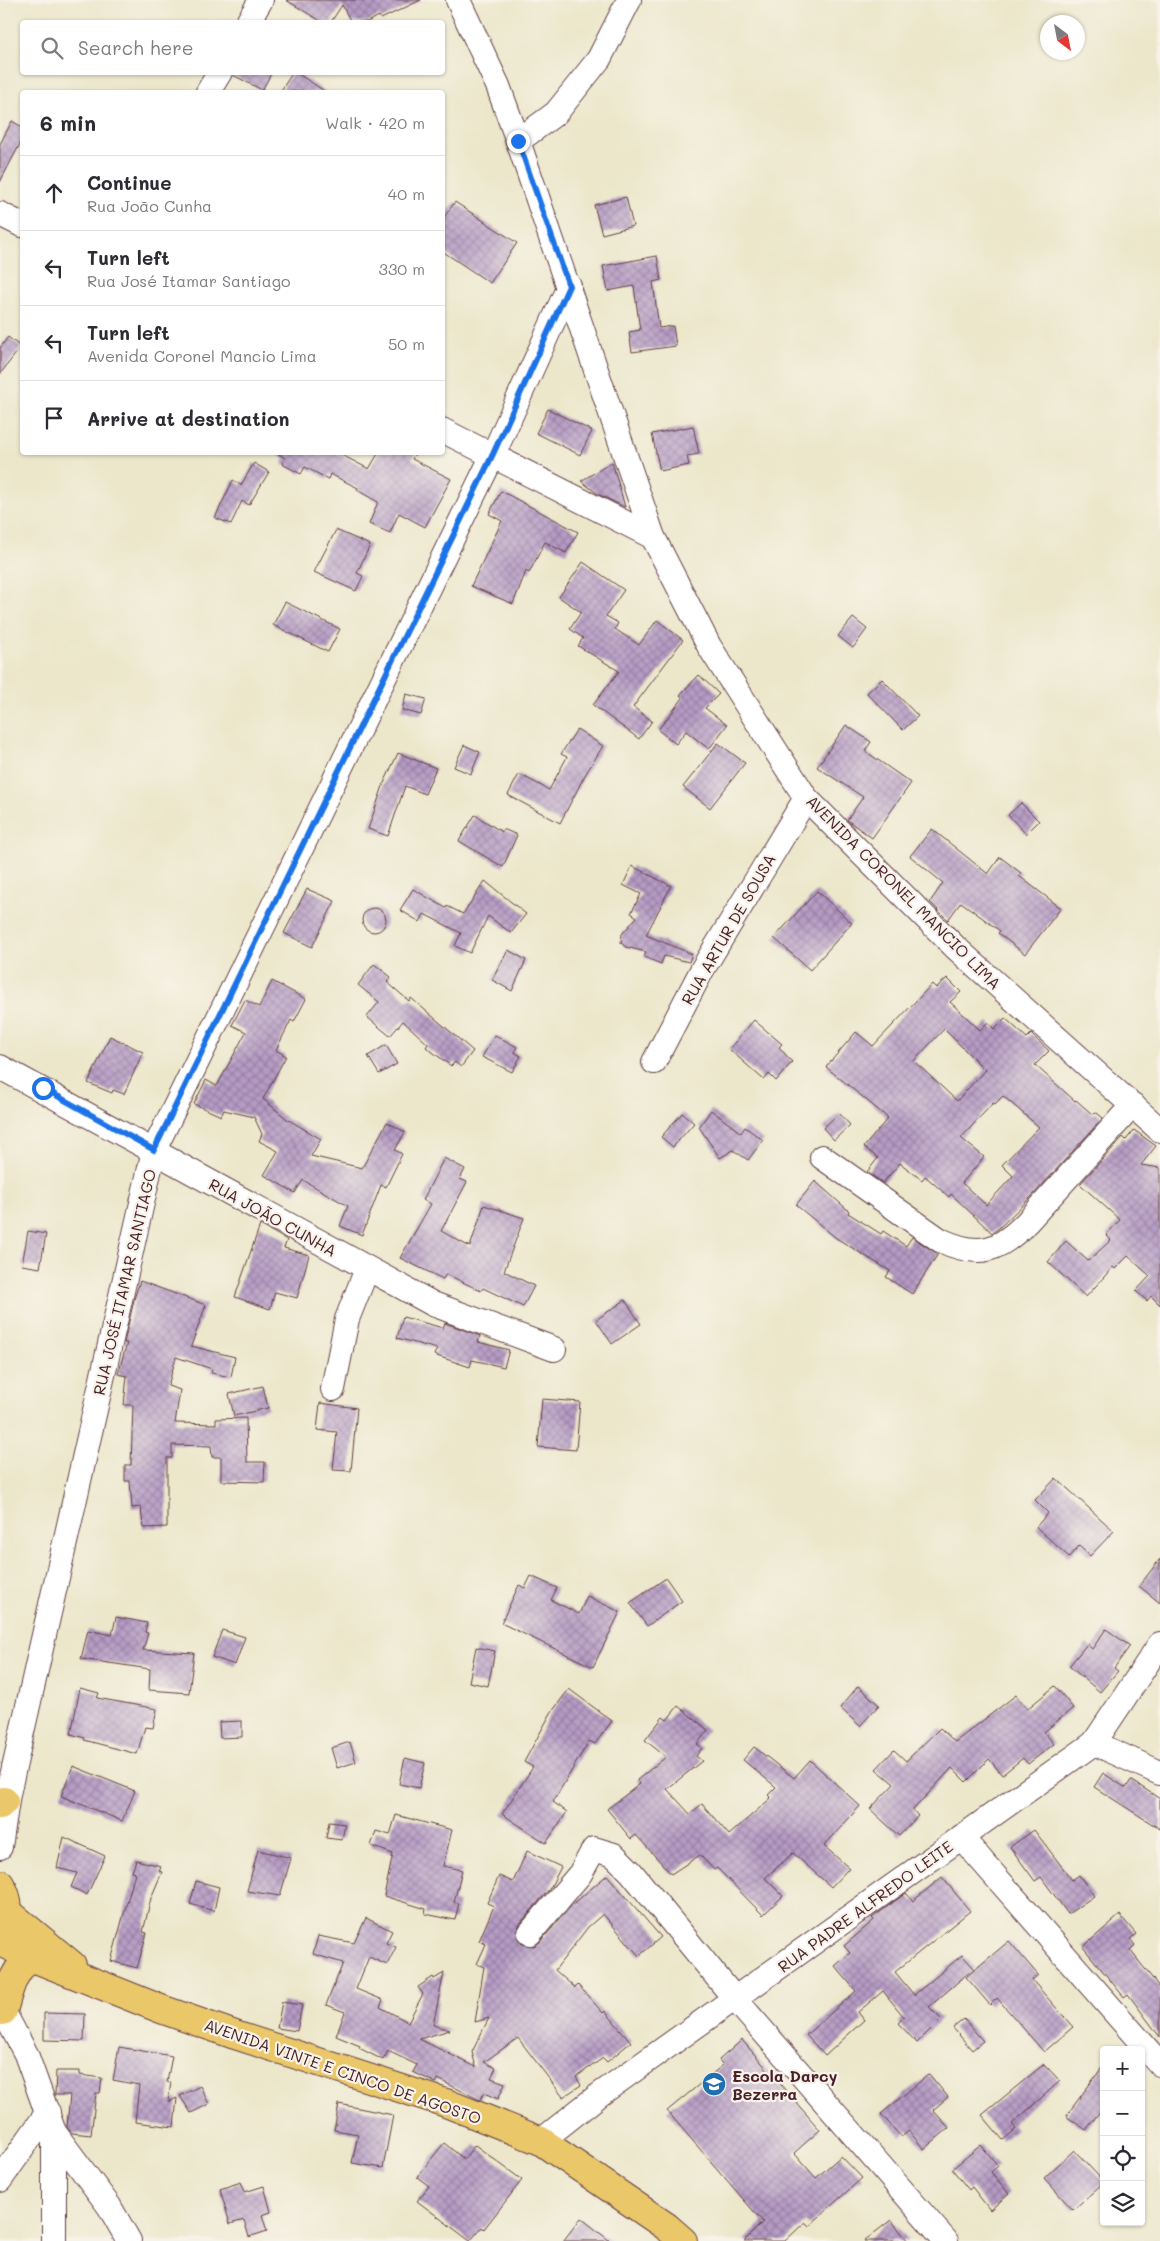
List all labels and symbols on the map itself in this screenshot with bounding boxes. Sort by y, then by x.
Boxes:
north arrow [1040,15,1085,60]
route end [507,130,530,153]
street label: AVENIDA CORONEL MANCIO LIMA [802,790,1006,994]
street label: RUA ARTUR DE SOUSA [676,850,780,1008]
route start [32,1077,55,1100]
street label: RUA JOSÉ ITAMAR SANTIAGO [88,1167,160,1397]
street label: RUA JOÃO CUNHA [205,1173,341,1261]
street label: RUA PADRE ALFREDO LEITE [773,1835,957,1977]
street label: AVENIDA VINTE E CINCO DE AGOSTO [202,2014,484,2128]
place label: Escola Darcy Bezerra [732,2065,838,2104]
school or university icon: Escola Darcy Bezerra [701,2071,727,2097]

